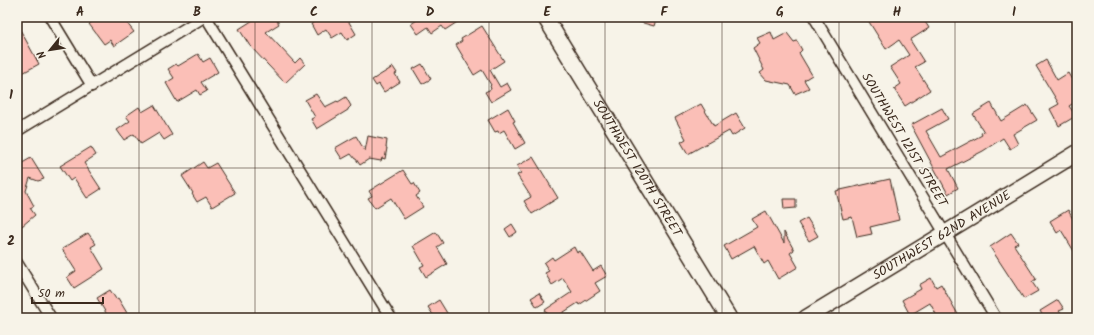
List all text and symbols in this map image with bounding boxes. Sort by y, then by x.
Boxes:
text: A [76,2,84,23]
text: B [193,2,201,23]
text: C [310,2,318,23]
text: D [426,2,435,23]
text: E [543,2,551,23]
text: F [660,2,668,23]
text: G [776,2,784,23]
text: H [893,2,902,23]
text: I [1012,2,1016,23]
north arrow [30,30,70,70]
text: N [33,47,52,62]
street label: SOUTHWEST 121ST STREET [855,69,953,212]
text: 1 [9,85,13,106]
street label: SOUTHWEST 120TH STREET [587,95,688,242]
street label: SOUTHWEST 62ND AVENUE [868,185,1016,286]
text: 2 [7,231,15,252]
scale bar [32,279,103,305]
text: 50 m [38,284,65,303]

